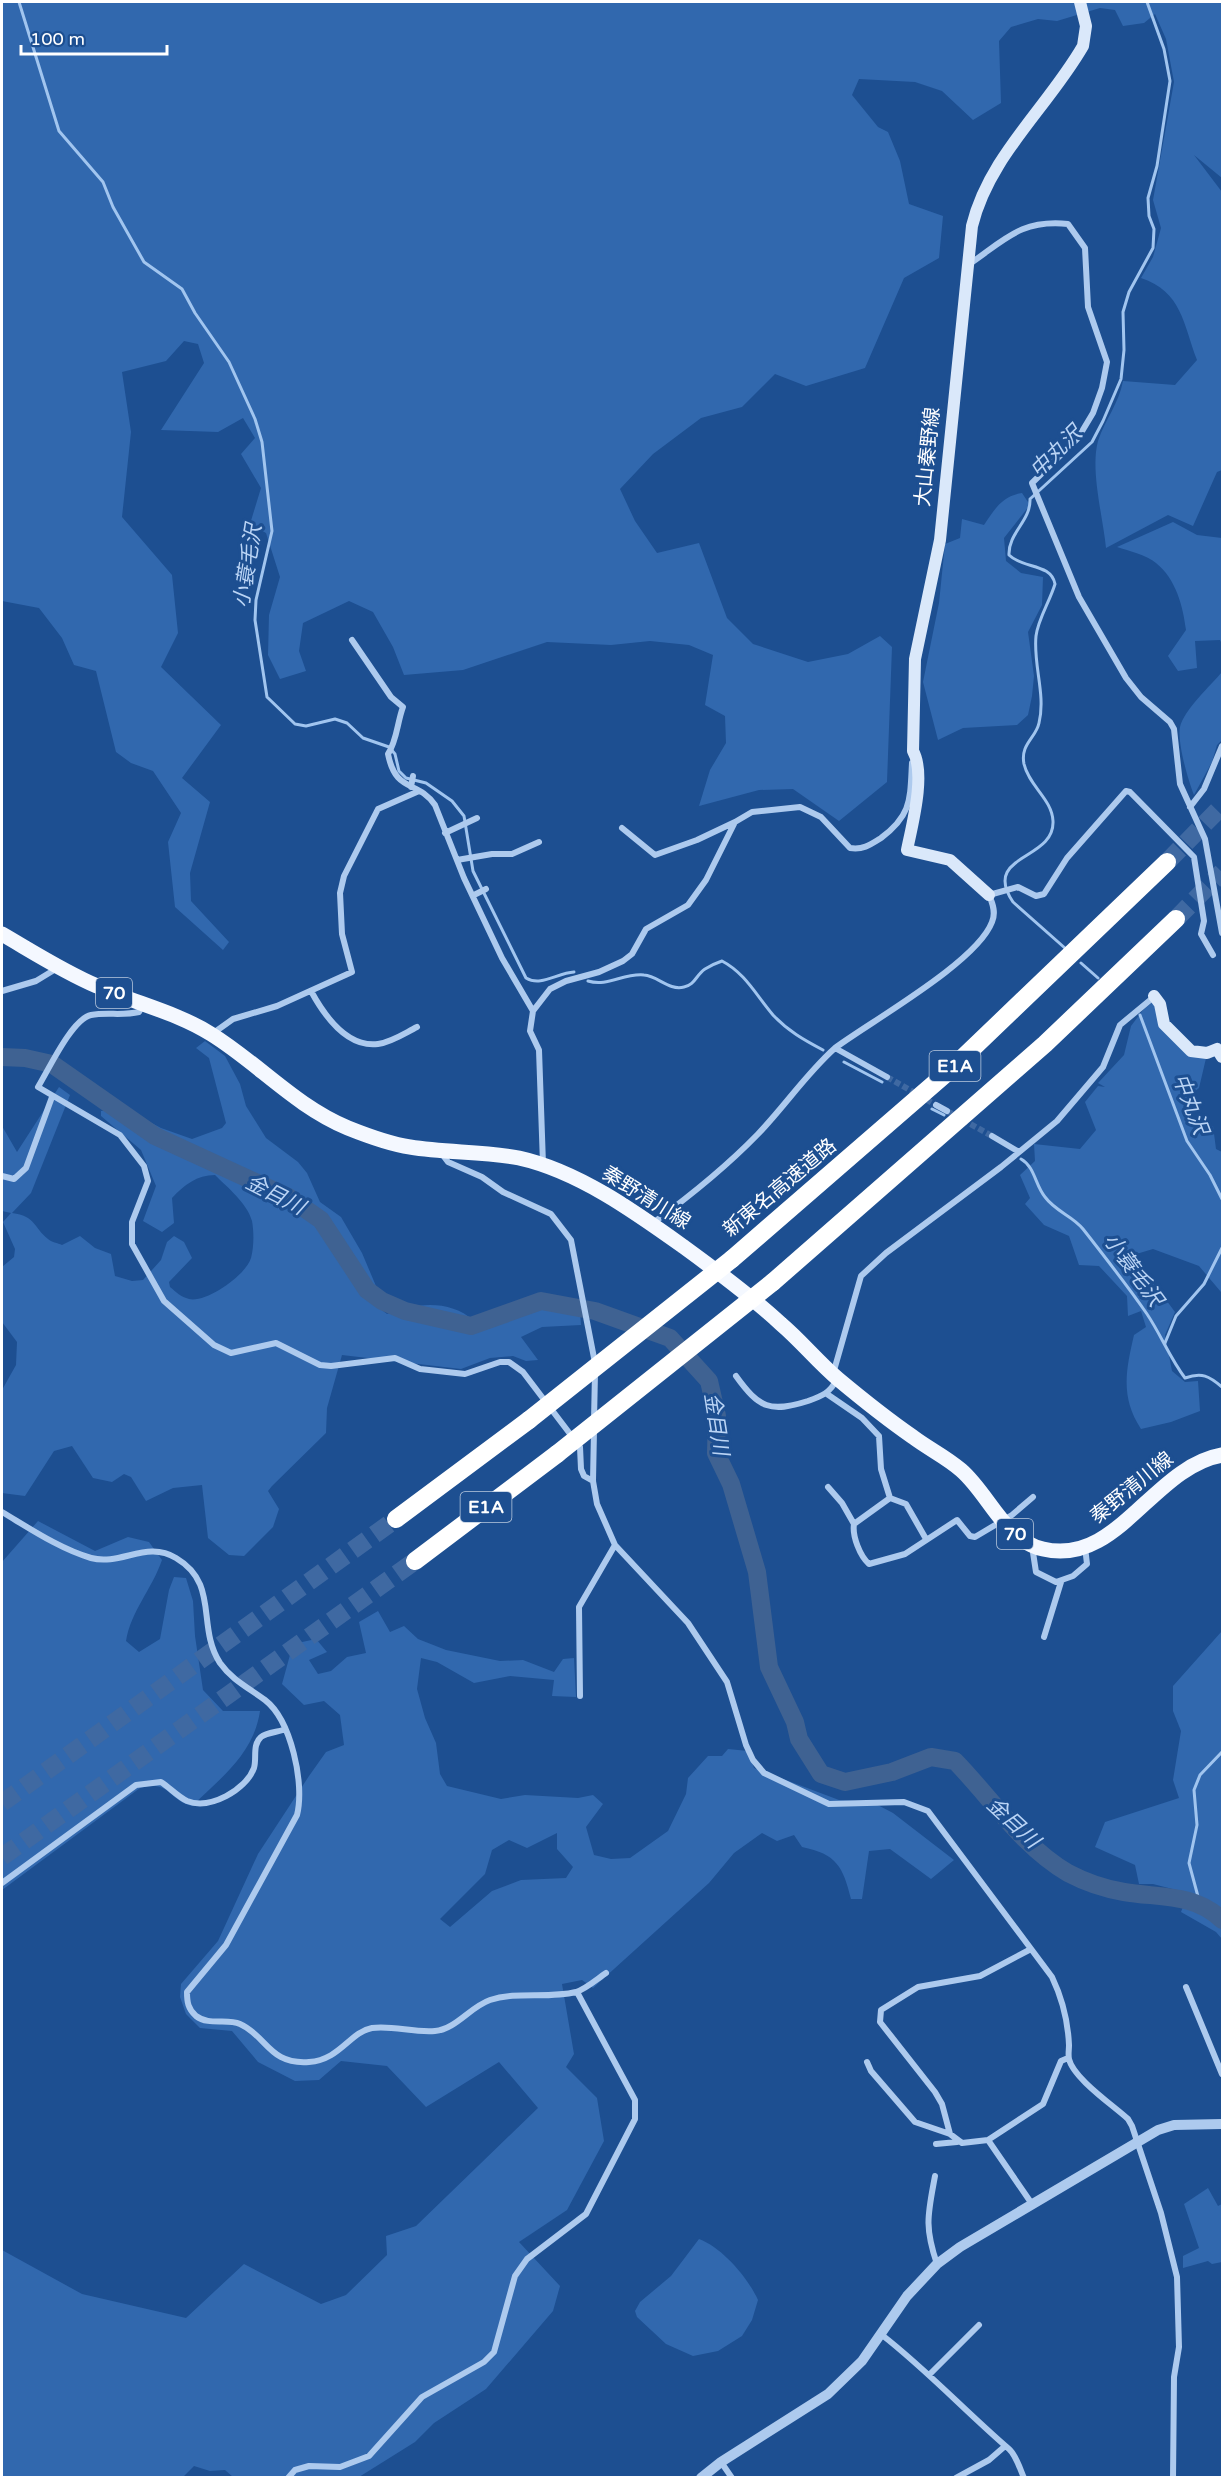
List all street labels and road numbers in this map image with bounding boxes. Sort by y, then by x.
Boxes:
street label: 大山秦野線 [911,406,945,508]
road number: 70 [96,978,132,1008]
road number: E1A [930,1051,980,1081]
street label: 新東名高速道路 [719,1134,841,1242]
street label: 秦野清川線 [597,1161,695,1235]
street label: 秦野清川線 [1086,1447,1178,1529]
road number: E1A [460,1492,512,1522]
road number: 70 [997,1519,1033,1549]

